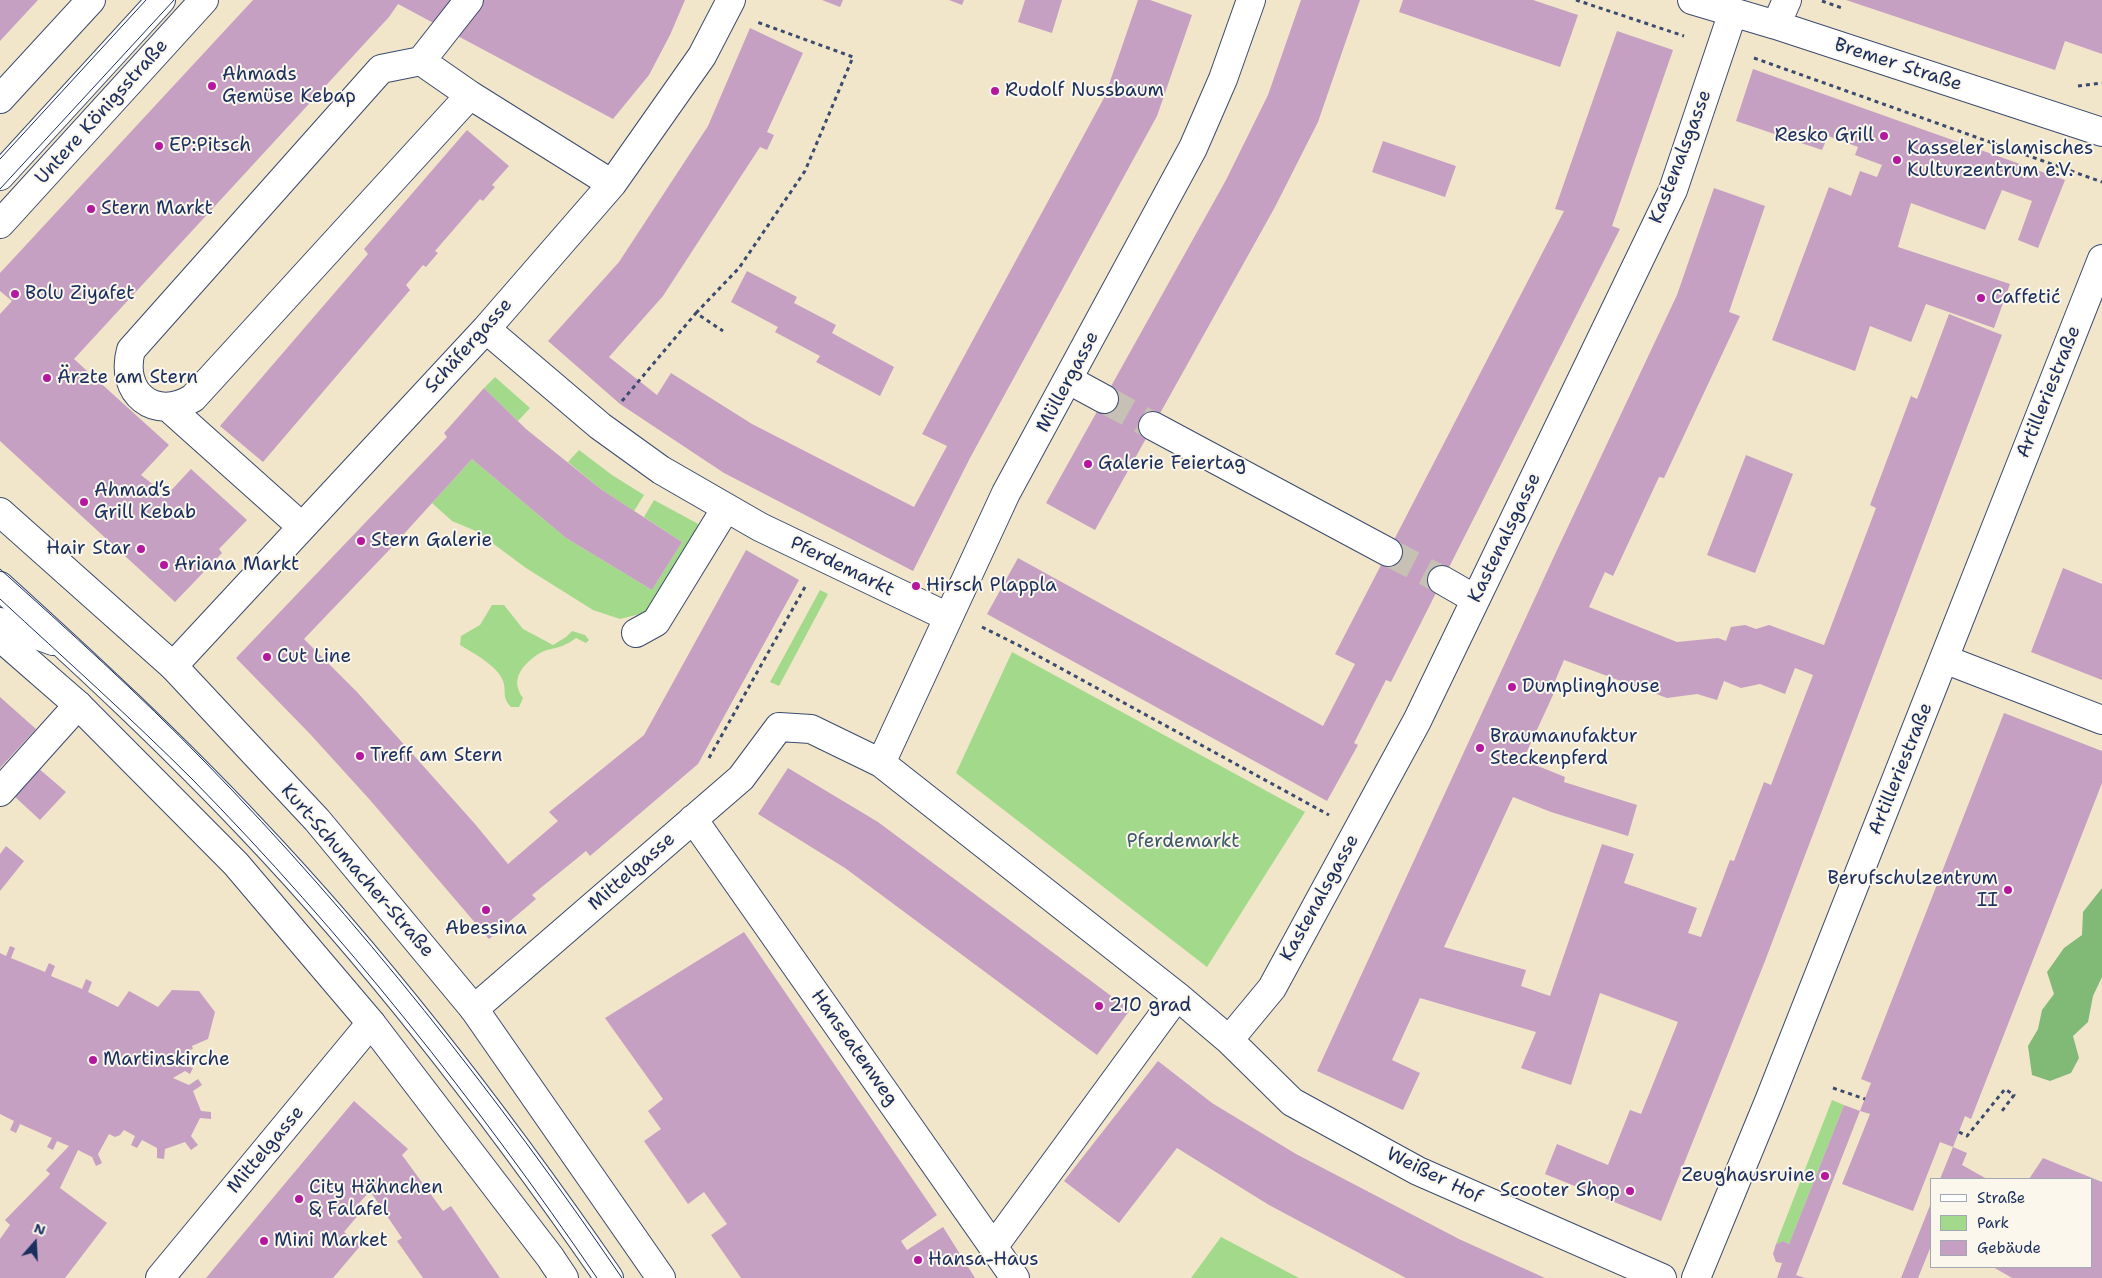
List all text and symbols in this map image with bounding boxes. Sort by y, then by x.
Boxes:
street label: Bremer Straße [1831,34,1965,96]
street label: Untere Königsstraße [31,35,173,189]
place label: Ahmads Gemüse Kebap [222,64,356,108]
marker: Ahmads Gemüse Kebap [206,80,218,92]
place label: Rudolf Nussbaum [1005,80,1164,102]
marker: Rudolf Nussbaum [989,85,1001,97]
street label: Kastenalsgasse [1645,87,1717,227]
place label: Resko Grill [1775,125,1874,147]
marker: Resko Grill [1878,130,1890,142]
place label: EP:Pitsch [169,135,251,157]
place label: Kasseler islamisches Kulturzentrum e.V. [1907,138,2093,182]
marker: EP:Pitsch [153,140,165,152]
marker: Kasseler islamisches Kulturzentrum e.V. [1891,154,1903,166]
place label: Stern Markt [101,198,213,220]
marker: Stern Markt [85,203,97,215]
place label: Bolu Ziyafet [25,283,134,305]
place label: Caffetić [1991,287,2061,309]
marker: Bolu Ziyafet [9,288,21,300]
marker: Caffetić [1975,292,1987,304]
street label: Schäfergasse [420,294,518,398]
street label: Artilleriestraße [2012,323,2086,461]
street label: Müllergasse [1032,328,1104,436]
place label: Ärzte am Stern [57,367,198,389]
marker: Ärzte am Stern [41,372,53,384]
place label: Galerie Feiertag [1098,453,1246,475]
marker: Galerie Feiertag [1082,458,1094,470]
street label: Kastenalsgasse [1464,469,1546,607]
place label: Ahmad‘s Grill Kebab [94,480,196,524]
marker: Ahmad‘s Grill Kebab [78,496,90,508]
place label: Stern Galerie [371,530,492,552]
street label: Pferdemarkt [786,532,898,602]
marker: Stern Galerie [355,535,367,547]
place label: Hair Star [46,538,131,560]
marker: Hair Star [135,543,147,555]
place label: Ariana Markt [174,554,299,576]
marker: Ariana Markt [158,559,170,571]
place label: Hirsch Plappla [926,575,1057,597]
marker: Hirsch Plappla [910,580,922,592]
place label: Cut Line [277,646,351,668]
marker: Cut Line [261,651,273,663]
place label: Dumplinghouse [1522,676,1660,698]
marker: Dumplinghouse [1506,681,1518,693]
street label: Artilleriestraße [1864,700,1938,838]
place label: Braumanufaktur Steckenpferd [1490,726,1638,770]
marker: Braumanufaktur Steckenpferd [1474,742,1486,754]
place label: Treff am Stern [370,745,502,767]
marker: Treff am Stern [354,750,366,762]
street label: Kurt-Schumacher-Straße [276,780,438,962]
street label: Mittelgasse [584,828,680,916]
park label: Pferdemarkt [1126,831,1240,853]
street label: Kastenalsgasse [1276,831,1364,965]
place label: Berufschulzentrum II [1827,868,1998,912]
marker: Berufschulzentrum II [2002,884,2014,896]
marker: Abessina [480,904,492,916]
place label: Abessina [445,918,527,940]
street label: Hanseatenweg [806,986,902,1110]
place label: 210 grad [1109,995,1191,1017]
marker: 210 grad [1093,1000,1105,1012]
place label: Martinskirche [103,1049,230,1071]
marker: Martinskirche [87,1054,99,1066]
street label: Mittelgasse [223,1102,309,1198]
street label: Weißer Hof [1382,1143,1486,1209]
place label: Zeughausruine [1681,1165,1815,1187]
marker: Zeughausruine [1819,1170,1831,1182]
place label: City Hähnchen & Falafel [309,1177,443,1221]
legend [1930,1178,2092,1268]
place label: Scooter Shop [1500,1180,1620,1202]
marker: Scooter Shop [1624,1185,1636,1197]
text: Straße [1977,1188,2025,1208]
marker: City Hähnchen & Falafel [293,1193,305,1205]
text: Park [1977,1213,2009,1233]
north arrow [10,1218,60,1268]
text: N [32,1219,48,1239]
place label: Mini Market [274,1230,388,1252]
marker: Mini Market [258,1235,270,1247]
text: Gebäude [1977,1238,2041,1258]
place label: Hansa-Haus [928,1249,1039,1271]
marker: Hansa-Haus [912,1254,924,1266]

